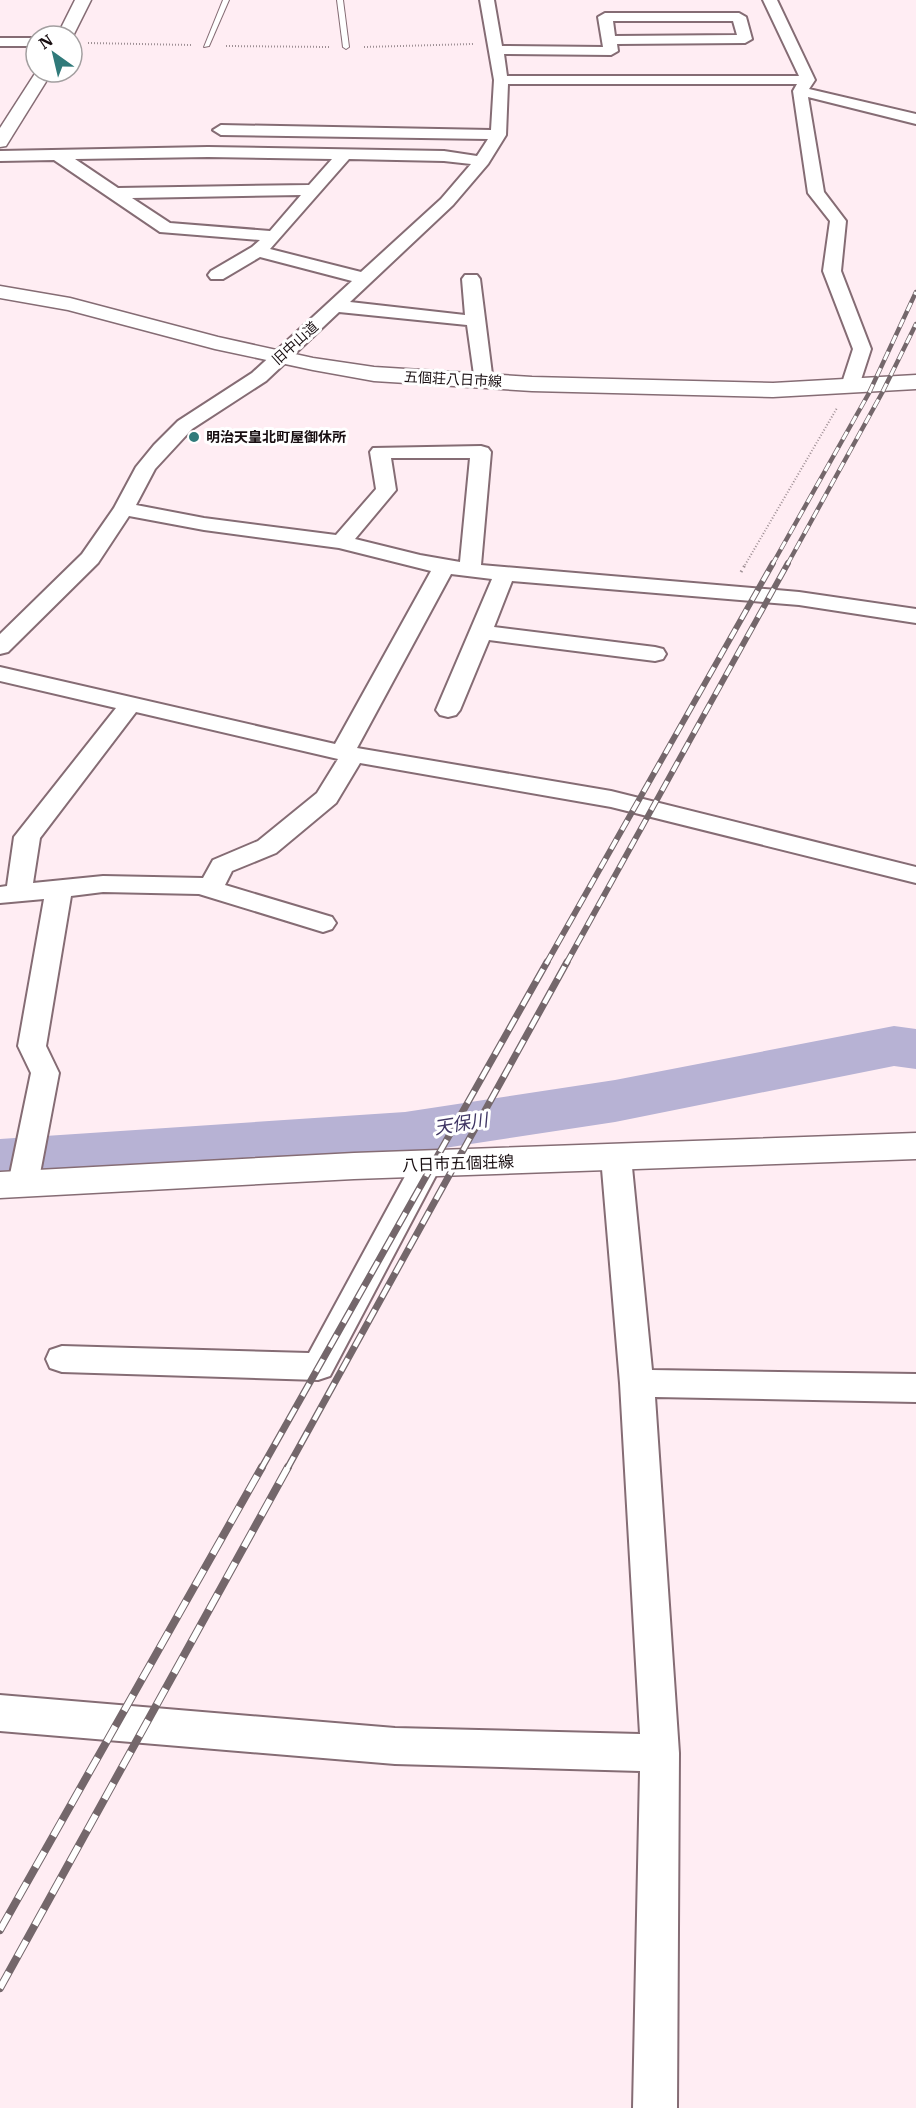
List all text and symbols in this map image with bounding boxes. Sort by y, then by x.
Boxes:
north arrow [24,24,84,84]
text: N [35,30,56,53]
street label: 旧中山道 [268,318,322,368]
street label: 五個荘八日市線 [404,367,502,391]
place label: 明治天皇北町屋御休所 [206,428,346,446]
marker: 明治天皇北町屋御休所 [187,430,201,444]
water label: 天保川 [432,1108,491,1139]
street label: 八日市五個荘線 [402,1151,514,1175]

